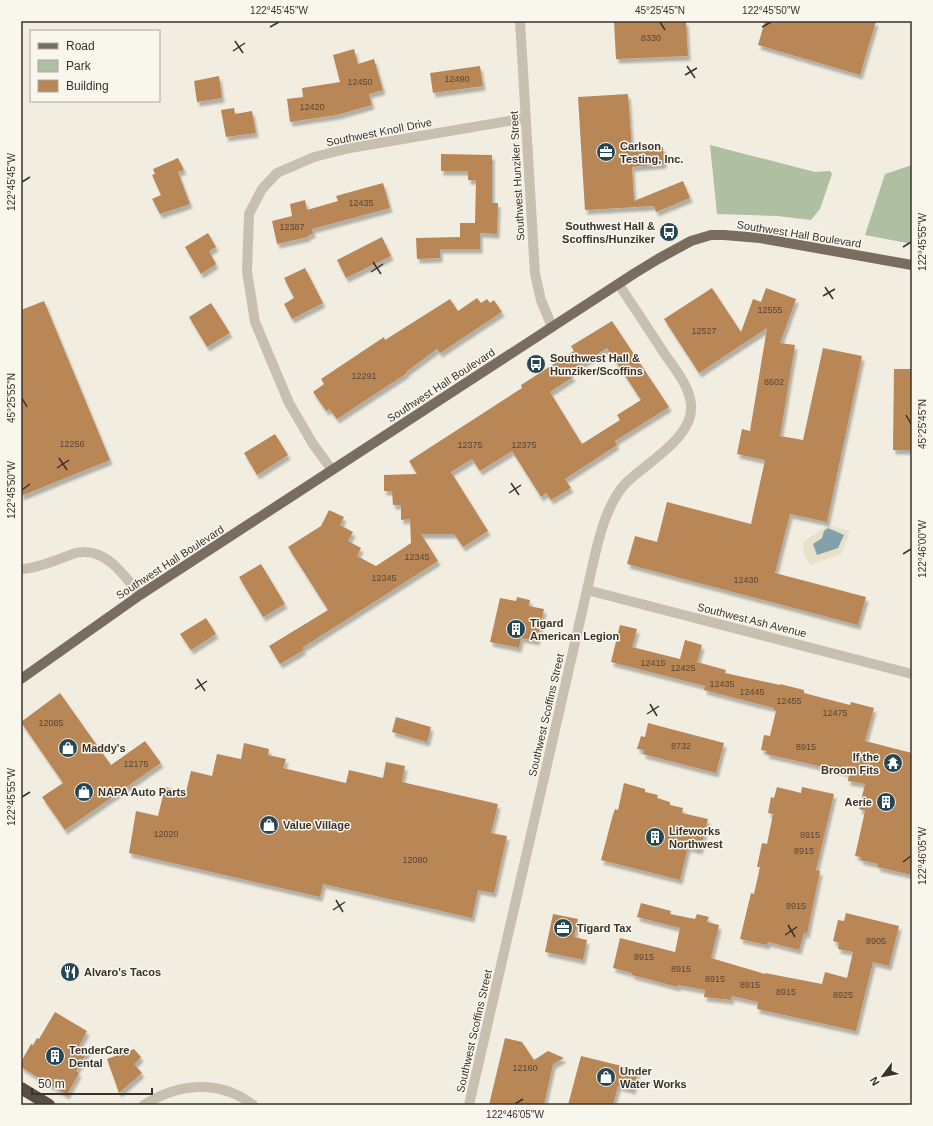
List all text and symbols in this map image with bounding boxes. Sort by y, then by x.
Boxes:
text: 122°45'45"W [250,5,308,16]
text: 45°25'45"N [635,5,685,16]
text: 122°45'50"W [742,5,800,16]
legend [30,30,160,102]
house number: 8330 [641,33,661,43]
text: Road [66,39,95,53]
text: Park [66,59,92,73]
house number: 12490 [444,74,470,84]
house number: 12450 [347,77,373,87]
text: Building [66,79,109,93]
house number: 12420 [299,102,325,112]
street label: Southwest Hunziker Street [508,111,526,241]
street label: Southwest Knoll Drive [325,116,433,148]
place label: Carlson Testing, Inc. [620,140,683,165]
office icon: Carlson Testing, Inc. [595,141,617,163]
text: 122°45'45"W [6,153,17,211]
house number: 12435 [348,198,374,208]
text: 122°45'55"W [917,213,928,271]
street label: Southwest Hall Boulevard [736,218,862,250]
place label: Southwest Hall & Scoffins/Hunziker [562,220,656,245]
bus stop icon: Southwest Hall & Scoffins/Hunziker [658,221,680,243]
house number: 12387 [279,222,305,232]
house number: 12555 [757,305,783,315]
house number: 12527 [691,326,717,336]
street label: Southwest Hall Boulevard [385,346,497,424]
place label: Southwest Hall & Hunziker/Scoffins [550,352,643,377]
bus stop icon: Southwest Hall & Hunziker/Scoffins [525,353,547,375]
house number: 12291 [351,371,377,381]
text: 45°25'55"N [6,373,17,423]
house number: 8602 [764,377,784,387]
text: 45°25'45"N [917,399,928,449]
house number: 12256 [59,439,85,449]
house number: 12375 [457,440,483,450]
house number: 12375 [511,440,537,450]
text: 122°45'50"W [6,461,17,519]
text: 122°46'00"W [917,520,928,578]
street label: Southwest Hall Boulevard [114,523,226,601]
house number: 12345 [404,552,430,562]
house number: 12345 [371,573,397,583]
house number: 12430 [733,575,759,585]
street label: Southwest Ash Avenue [696,601,808,639]
place label: Tigard American Legion [530,617,620,642]
building icon: Tigard American Legion [505,618,527,640]
street label: Southwest Scoffins Street [526,652,566,778]
house number: 12415 [640,658,666,668]
house number: 12425 [670,663,696,673]
house number: 12435 [709,679,735,689]
house number: 12445 [739,687,765,697]
house number: 12455 [776,696,802,706]
house number: 12475 [822,708,848,718]
house number: 12085 [38,718,64,728]
shop icon: Maddy's [57,737,79,759]
house number: 8732 [671,741,691,751]
place label: Maddy's [82,742,126,754]
house number: 8915 [796,742,816,752]
place label: If the Broom Fits [821,751,879,776]
temple icon: If the Broom Fits [882,752,904,774]
house number: 12175 [123,759,149,769]
text: 122°45'55"W [6,768,17,826]
shop icon: NAPA Auto Parts [73,781,95,803]
place label: NAPA Auto Parts [98,786,186,798]
building icon: Aerie [875,791,897,813]
place label: Aerie [844,796,872,808]
shop icon: Value Village [258,814,280,836]
place label: Value Village [283,819,350,831]
place label: Lifeworks Northwest [669,825,723,850]
building icon: Lifeworks Northwest [644,826,666,848]
text: 122°46'05"W [917,827,928,885]
house number: 12020 [153,829,179,839]
house number: 8915 [800,830,820,840]
house number: 8915 [794,846,814,856]
house number: 12080 [402,855,428,865]
house number: 8915 [786,901,806,911]
office icon: Tigard Tax [552,917,574,939]
place label: Tigard Tax [577,922,632,934]
house number: 8905 [866,936,886,946]
house number: 8915 [634,952,654,962]
restaurant icon: Alvaro's Tacos [59,961,81,983]
house number: 8915 [671,964,691,974]
place label: Alvaro's Tacos [84,966,161,978]
street label: Southwest Scoffins Street [454,968,494,1094]
house number: 8915 [705,974,725,984]
house number: 8915 [740,980,760,990]
house number: 8915 [776,987,796,997]
house number: 8925 [833,990,853,1000]
place label: TenderCare Dental [69,1044,129,1069]
building icon: TenderCare Dental [44,1045,66,1067]
north arrow [863,1056,903,1096]
house number: 12160 [512,1063,538,1073]
place label: Under Water Works [620,1065,687,1090]
shop icon: Under Water Works [595,1066,617,1088]
scale bar [32,1070,152,1096]
text: N [867,1075,882,1088]
text: 50 m [38,1077,65,1091]
text: 122°46'05"W [486,1109,544,1120]

